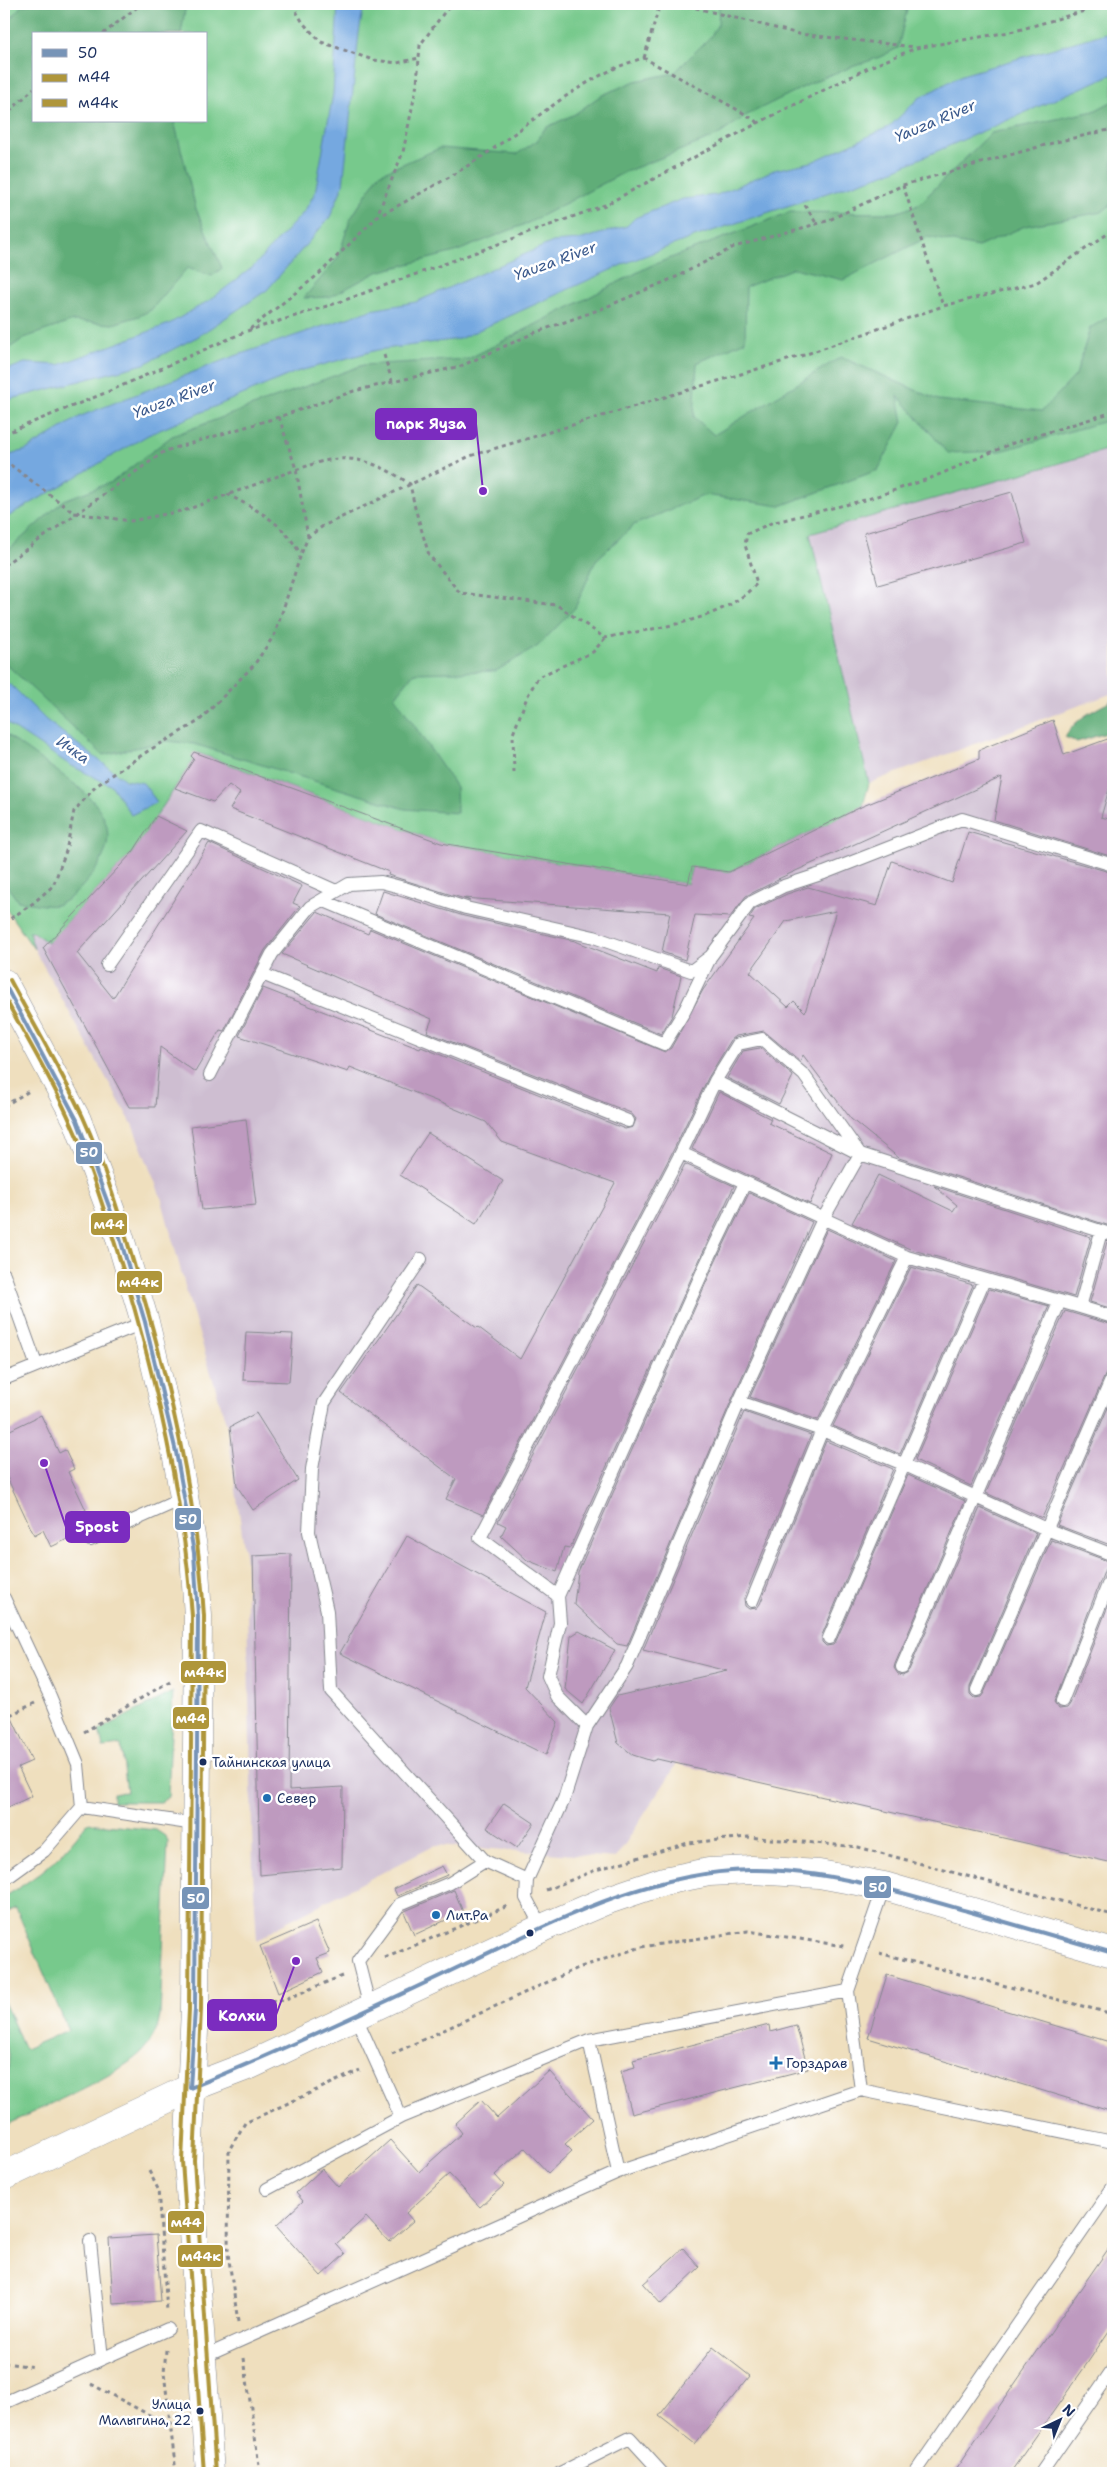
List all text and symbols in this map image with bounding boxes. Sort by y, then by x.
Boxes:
legend [32,32,208,122]
text: 50 [78,43,98,63]
text: м44 [78,67,110,87]
text: м44к [78,93,118,113]
water label: Yauza River [891,95,980,147]
water label: Yauza River [511,237,600,285]
water label: Yauza River [130,375,219,423]
callout: парк Яуза [376,409,476,439]
text: парк Яуза [386,414,467,434]
water label: Ичка [53,731,93,769]
line badge: 50 [75,1141,103,1165]
text: 50 [80,1143,98,1161]
line badge: м44 [90,1212,128,1236]
text: м44 [93,1215,125,1233]
line badge: м44к [116,1270,163,1294]
text: м44к [119,1273,159,1291]
line badge: 50 [174,1507,202,1531]
text: 50 [179,1510,197,1528]
callout: 5post [66,1512,129,1542]
text: 5post [75,1517,119,1537]
line badge: м44к [180,1660,227,1684]
text: м44к [184,1663,224,1681]
line badge: м44 [172,1706,210,1730]
text: м44 [175,1709,207,1727]
place label: Тайнинская улица [212,1754,331,1771]
marker: Тайнинская улица [198,1757,208,1767]
place label: Север [277,1789,316,1807]
marker: Север [261,1792,273,1804]
line badge: 50 [863,1875,892,1899]
text: 50 [869,1878,887,1896]
line badge: 50 [181,1886,210,1910]
text: 50 [187,1889,205,1907]
place label: Лит.Ра [446,1906,489,1924]
marker: Лит.Ра [430,1909,442,1921]
unlabelled marker [525,1928,535,1938]
callout: Колхи [208,2000,276,2030]
text: Колхи [218,2006,266,2026]
place label: Горздрав [786,2054,847,2072]
marker: Горздрав [770,2057,782,2069]
line badge: м44 [167,2210,205,2234]
text: м44 [170,2213,202,2231]
line badge: м44к [177,2244,224,2268]
text: м44к [181,2247,221,2265]
north arrow [1034,2394,1084,2444]
place label: Улица Малыгина, 22 [99,2396,191,2429]
text: N [1059,2400,1079,2421]
marker: Улица Малыгина, 22 [195,2406,205,2416]

